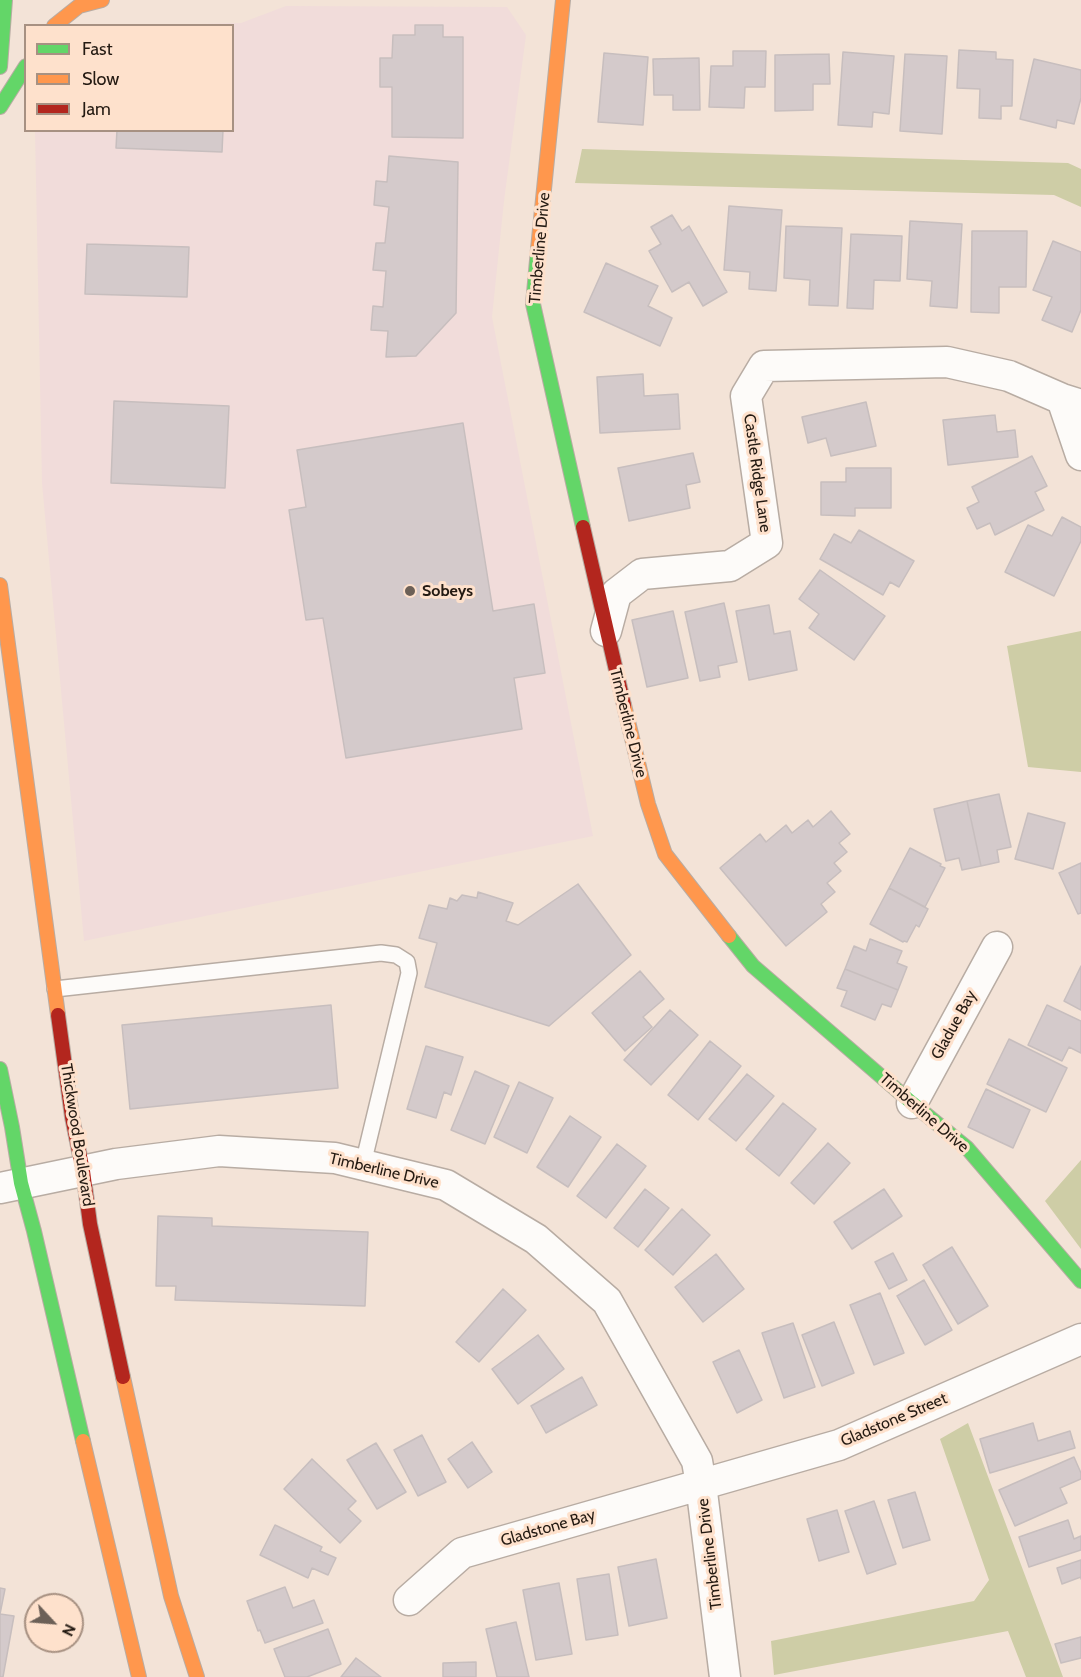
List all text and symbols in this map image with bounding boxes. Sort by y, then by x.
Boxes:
legend [24,24,234,132]
text: Fast [82,38,113,60]
text: Slow [82,68,119,90]
text: Jam [82,98,111,120]
street label: Timberline Drive [526,192,554,304]
street label: Castle Ridge Lane [739,413,775,533]
place label: Sobeys [422,581,473,601]
marker: Sobeys [403,584,417,598]
street label: Timberline Drive [605,666,651,780]
street label: Gladue Bay [927,987,981,1063]
street label: Thickwood Boulevard [56,1062,98,1208]
street label: Timberline Drive [876,1069,972,1157]
street label: Timberline Drive [327,1149,441,1193]
street label: Gladstone Street [838,1389,950,1451]
street label: Timberline Drive [694,1497,726,1611]
street label: Gladstone Bay [499,1505,597,1551]
north arrow [24,1593,84,1653]
text: N [58,1621,80,1639]

